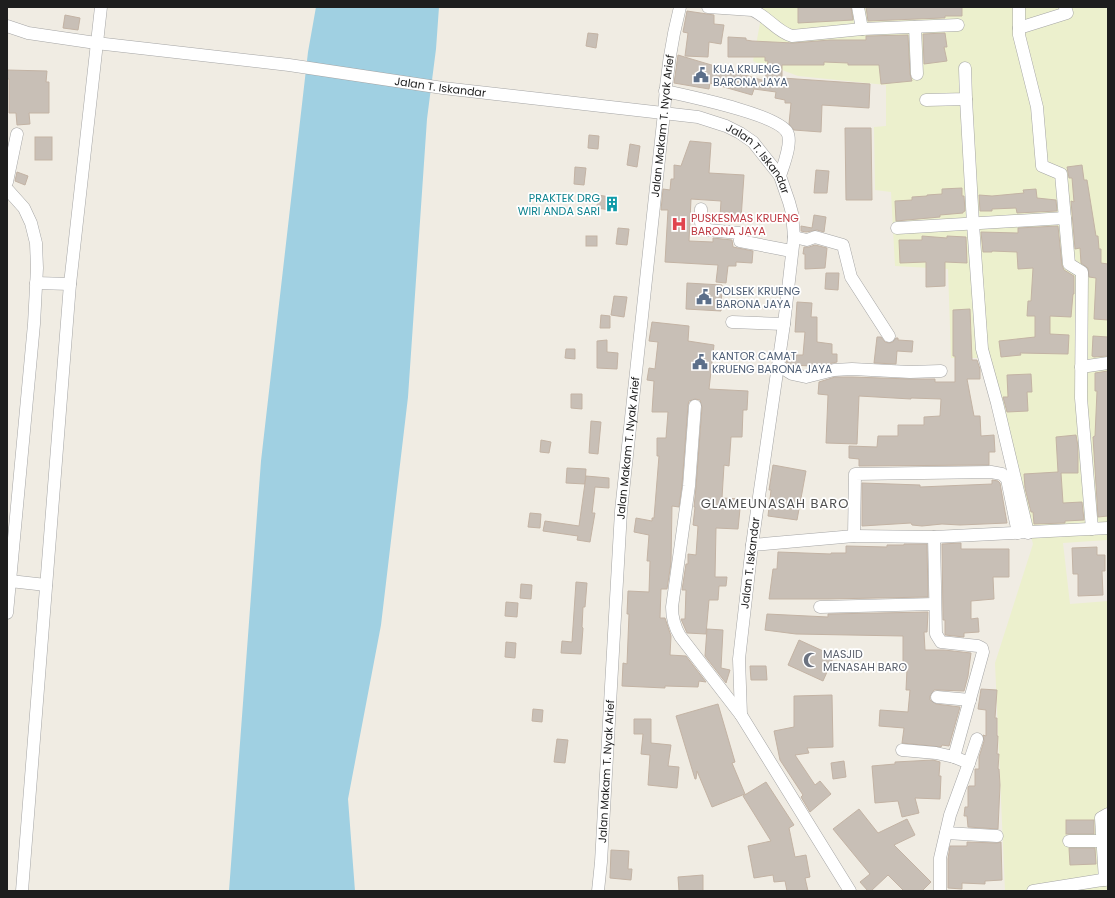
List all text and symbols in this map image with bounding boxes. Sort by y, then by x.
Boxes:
street label: Jalan Makam T. Nyak Arief [647,53,678,198]
place label: KUA KRUENG BARONA JAYA [713,61,788,90]
public building icon: KUA KRUENG BARONA JAYA [692,66,710,84]
street label: Jalan T. Iskandar [393,73,487,101]
street label: Jalan T. Iskandar [723,119,794,196]
place label: PRAKTEK DRG WIRI ANDA SARI [518,190,600,219]
building icon: PRAKTEK DRG WIRI ANDA SARI [603,195,621,213]
place label: PUSKESMAS KRUENG BARONA JAYA [691,210,799,239]
hospital icon: PUSKESMAS KRUENG BARONA JAYA [670,215,688,233]
place label: POLSEK KRUENG BARONA JAYA [716,283,800,312]
public building icon: POLSEK KRUENG BARONA JAYA [695,288,713,306]
place label: KANTOR CAMAT KRUENG BARONA JAYA [712,348,833,377]
public building icon: KANTOR CAMAT KRUENG BARONA JAYA [691,353,709,371]
street label: Jalan Makam T. Nyak Arief [613,375,644,520]
district label: GLAMEUNASAH BARO [701,494,849,513]
street label: Jalan T. Iskandar [736,516,764,610]
place label: MASJID MENASAH BARO [823,646,908,675]
mosque icon: MASJID MENASAH BARO [802,651,820,669]
street label: Jalan Makam T. Nyak Arief [594,699,618,843]

